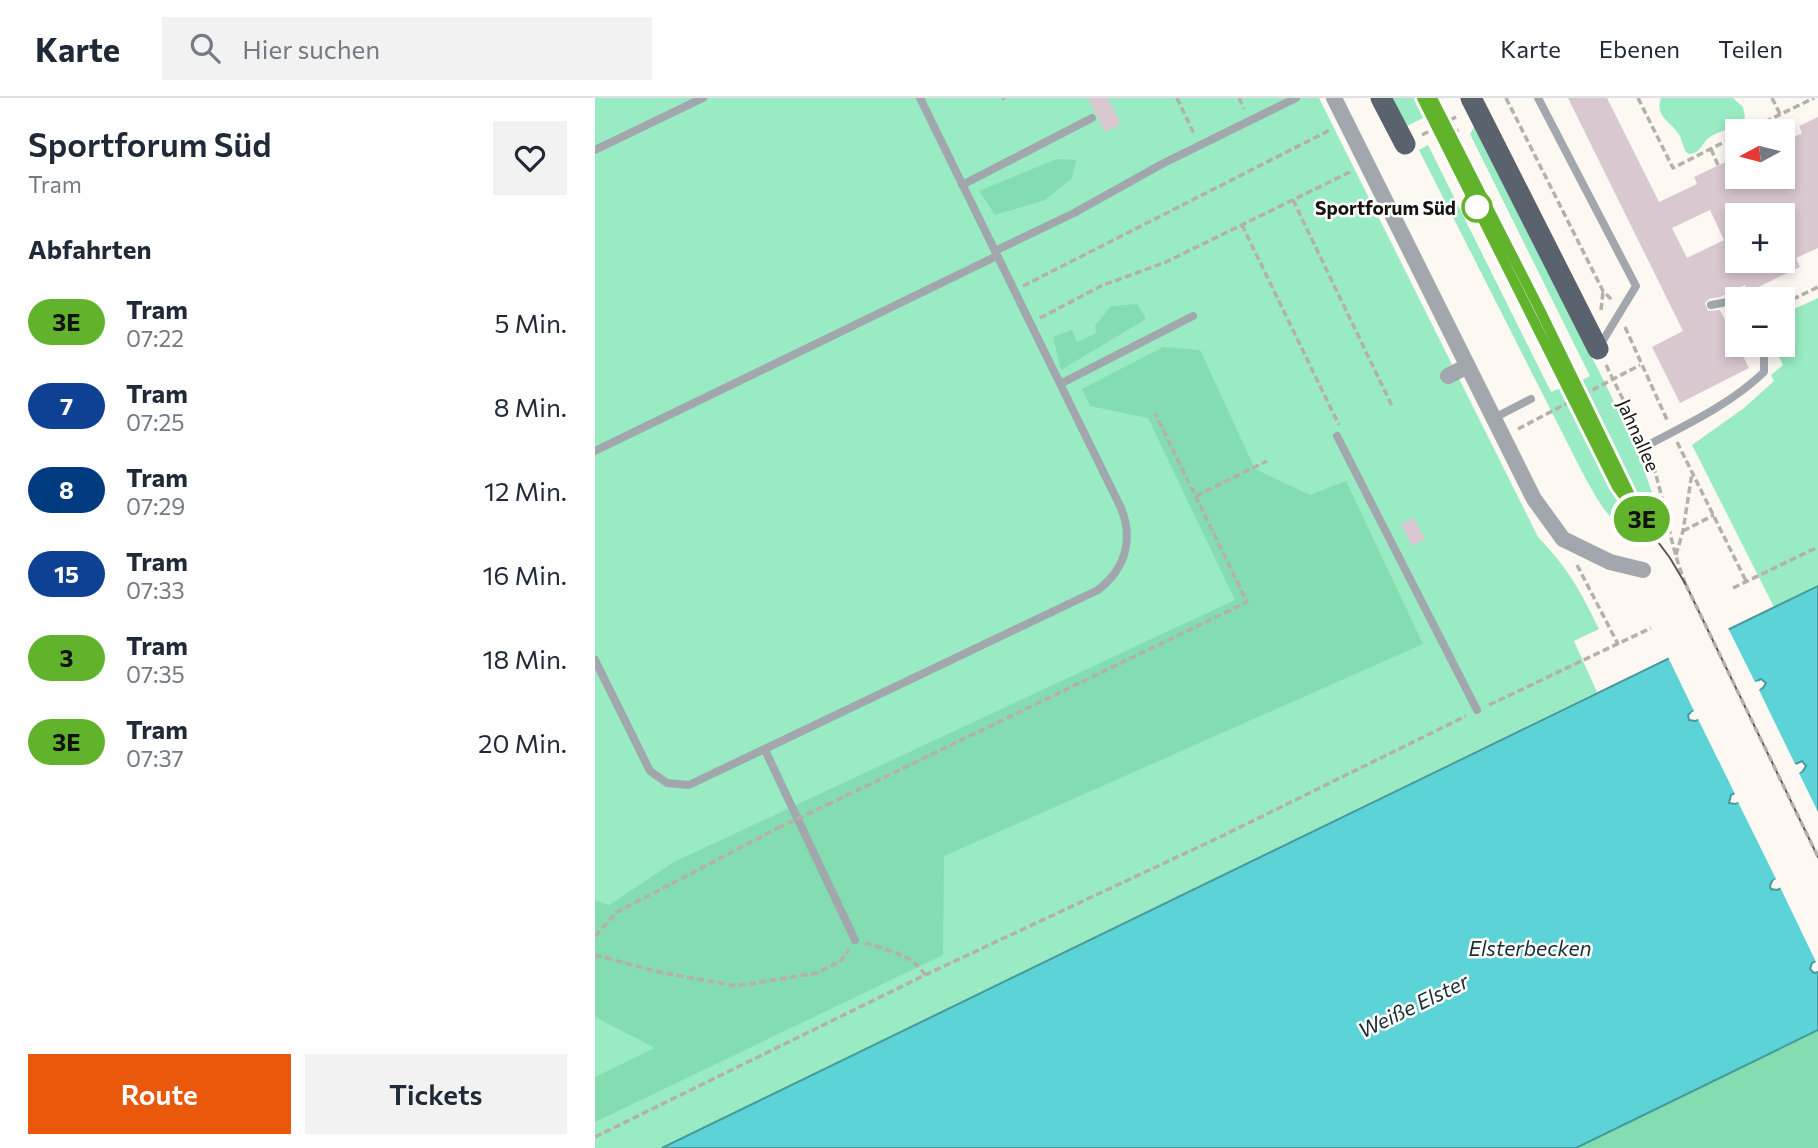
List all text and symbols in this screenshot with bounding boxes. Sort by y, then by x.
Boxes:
search box [162,17,652,80]
text: Karte [35,28,120,69]
icon: search [186,29,224,67]
text: Hier suchen [242,33,380,64]
text: Karte [1500,34,1561,63]
text: Ebenen [1599,34,1680,63]
text: Teilen [1718,34,1783,63]
north arrow [1725,119,1795,189]
map controls [1725,119,1795,357]
button: heart [493,121,567,195]
text: Sportforum Süd [28,123,271,164]
text: Tram [28,170,82,198]
marker: Sportforum Süd [1462,192,1492,222]
place label: Sportforum Süd [1315,196,1456,219]
button: + [1725,203,1795,273]
text: Abfahrten [28,233,151,264]
button: − [1725,287,1795,357]
text: Tram [126,293,188,324]
text: 3E [52,307,81,336]
text: 5 Min. [494,307,567,338]
text: 07:22 [126,324,184,352]
text: Tram [126,377,188,408]
text: 7 [60,391,73,420]
text: 8 Min. [494,391,567,422]
street label: Jahnallee [1613,395,1665,475]
text: 07:25 [126,408,184,436]
text: Tram [126,461,188,492]
text: 8 [59,475,74,504]
text: 12 Min. [484,475,567,506]
text: 07:29 [126,492,185,520]
line badge: 3E [1611,496,1673,542]
text: 3E [1628,504,1656,533]
text: Tram [126,545,188,576]
text: 15 [54,559,79,588]
text: 16 Min. [483,559,567,590]
text: 07:33 [126,576,185,604]
text: Tram [126,629,188,660]
text: 3 [60,643,73,672]
text: 18 Min. [483,643,567,674]
text: 07:35 [126,660,185,688]
text: Tram [126,713,188,744]
text: 3E [52,727,81,756]
text: 20 Min. [478,727,567,758]
text: 07:37 [126,744,184,772]
water label: Elsterbecken [1468,935,1592,960]
water label: Weiße Elster [1354,967,1473,1042]
button: Route [28,1054,291,1134]
button: Tickets [305,1054,567,1134]

